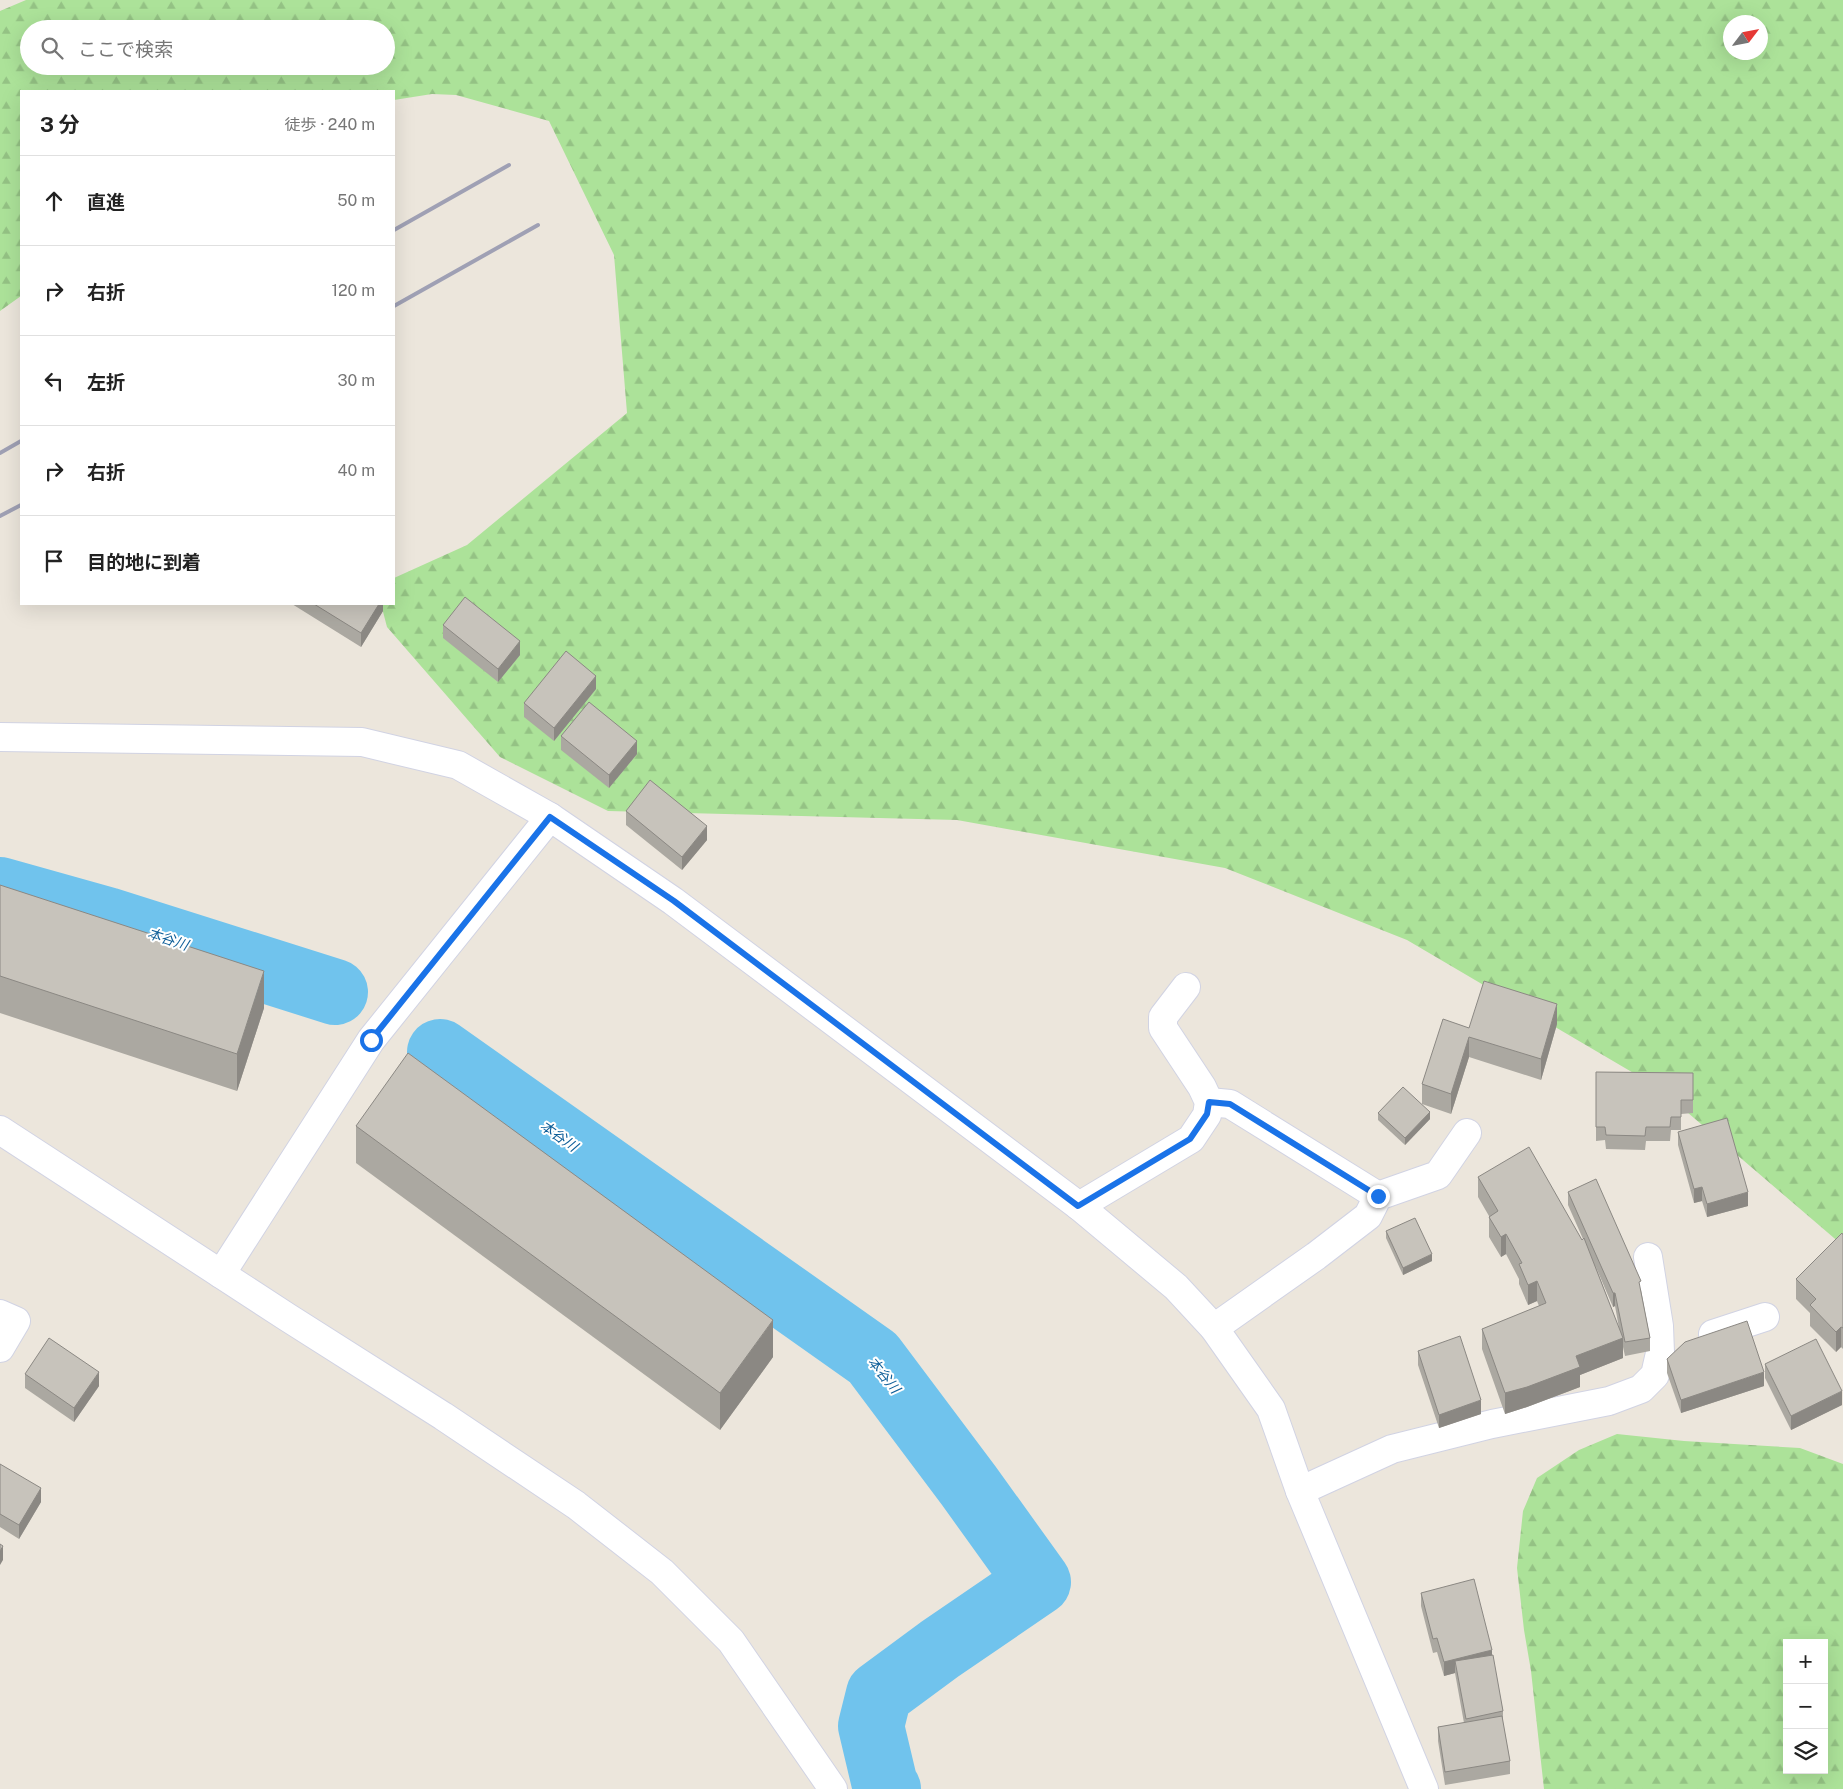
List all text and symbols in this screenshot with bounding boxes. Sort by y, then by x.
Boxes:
north arrow [1723,15,1768,60]
search box [20,20,395,75]
icon: search [38,34,66,62]
text: ここで検索 [78,38,173,60]
text: 3 分 [40,112,80,137]
text: 徒歩 · 240 m [285,115,375,134]
icon: ahead [40,187,68,215]
text: 直進 [87,191,125,213]
text: 50 m [337,191,375,210]
icon: right [40,277,68,305]
text: 右折 [87,281,125,303]
text: 120 m [331,281,375,300]
icon: left [40,367,68,395]
text: 左折 [87,371,125,393]
text: 30 m [338,371,375,390]
icon: right [40,457,68,485]
text: 右折 [87,461,125,483]
text: 40 m [337,461,375,480]
icon: arrive [40,547,68,575]
text: 目的地に到着 [87,551,201,573]
water label: 本谷川 [146,925,192,954]
route start [360,1029,383,1052]
water label: 本谷川 [537,1117,582,1156]
route end [1367,1185,1390,1208]
water label: 本谷川 [865,1354,905,1398]
map controls [1783,1639,1828,1774]
button: + [1783,1639,1828,1684]
button: − [1783,1684,1828,1729]
button: layers [1783,1729,1828,1774]

